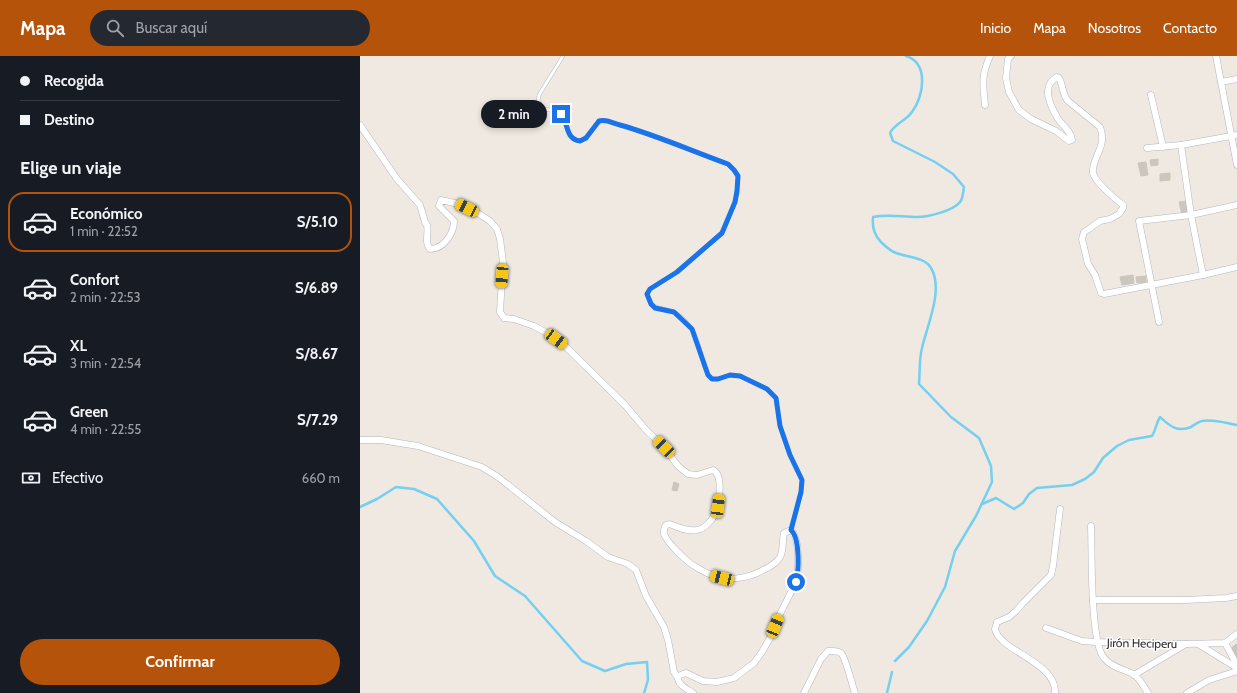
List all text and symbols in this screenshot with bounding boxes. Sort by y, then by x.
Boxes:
search box [90,10,370,46]
text: Mapa [20,17,66,40]
icon: search [104,17,126,39]
text: Buscar aquí [136,19,207,37]
text: Inicio [980,19,1011,37]
text: Mapa [1033,19,1066,37]
text: Nosotros [1088,19,1141,37]
text: Contacto [1163,19,1217,37]
text: Recogida [44,72,104,90]
callout: 2 min [481,100,547,128]
route end [552,105,570,123]
text: 2 min [498,106,530,122]
text: Destino [44,111,94,129]
text: Elige un viaje [20,157,121,179]
car [454,197,480,219]
icon: car [22,204,58,240]
text: Económico [70,205,142,223]
text: S/5.10 [297,213,338,231]
text: 1 min · 22:52 [70,223,138,239]
car [495,264,509,288]
icon: car [22,270,58,306]
text: Confort [70,271,119,289]
text: S/6.89 [295,279,338,297]
text: 2 min · 22:53 [70,289,141,305]
car [543,327,569,351]
icon: car [22,336,58,372]
text: XL [70,337,87,355]
text: S/8.67 [295,345,338,363]
text: 3 min · 22:54 [70,355,141,371]
icon: car [22,402,58,438]
text: Green [70,403,108,421]
text: S/7.29 [297,411,338,429]
text: 4 min · 22:55 [70,421,141,437]
car [651,434,677,460]
icon: cash [20,467,42,489]
text: Efectivo [52,469,103,487]
text: 660 m [302,470,340,486]
car [711,493,725,519]
car [709,569,735,587]
route start [787,573,805,591]
car [765,613,785,639]
street label: Jirón Heciperu [1106,635,1177,651]
button: Confirmar [20,639,340,685]

